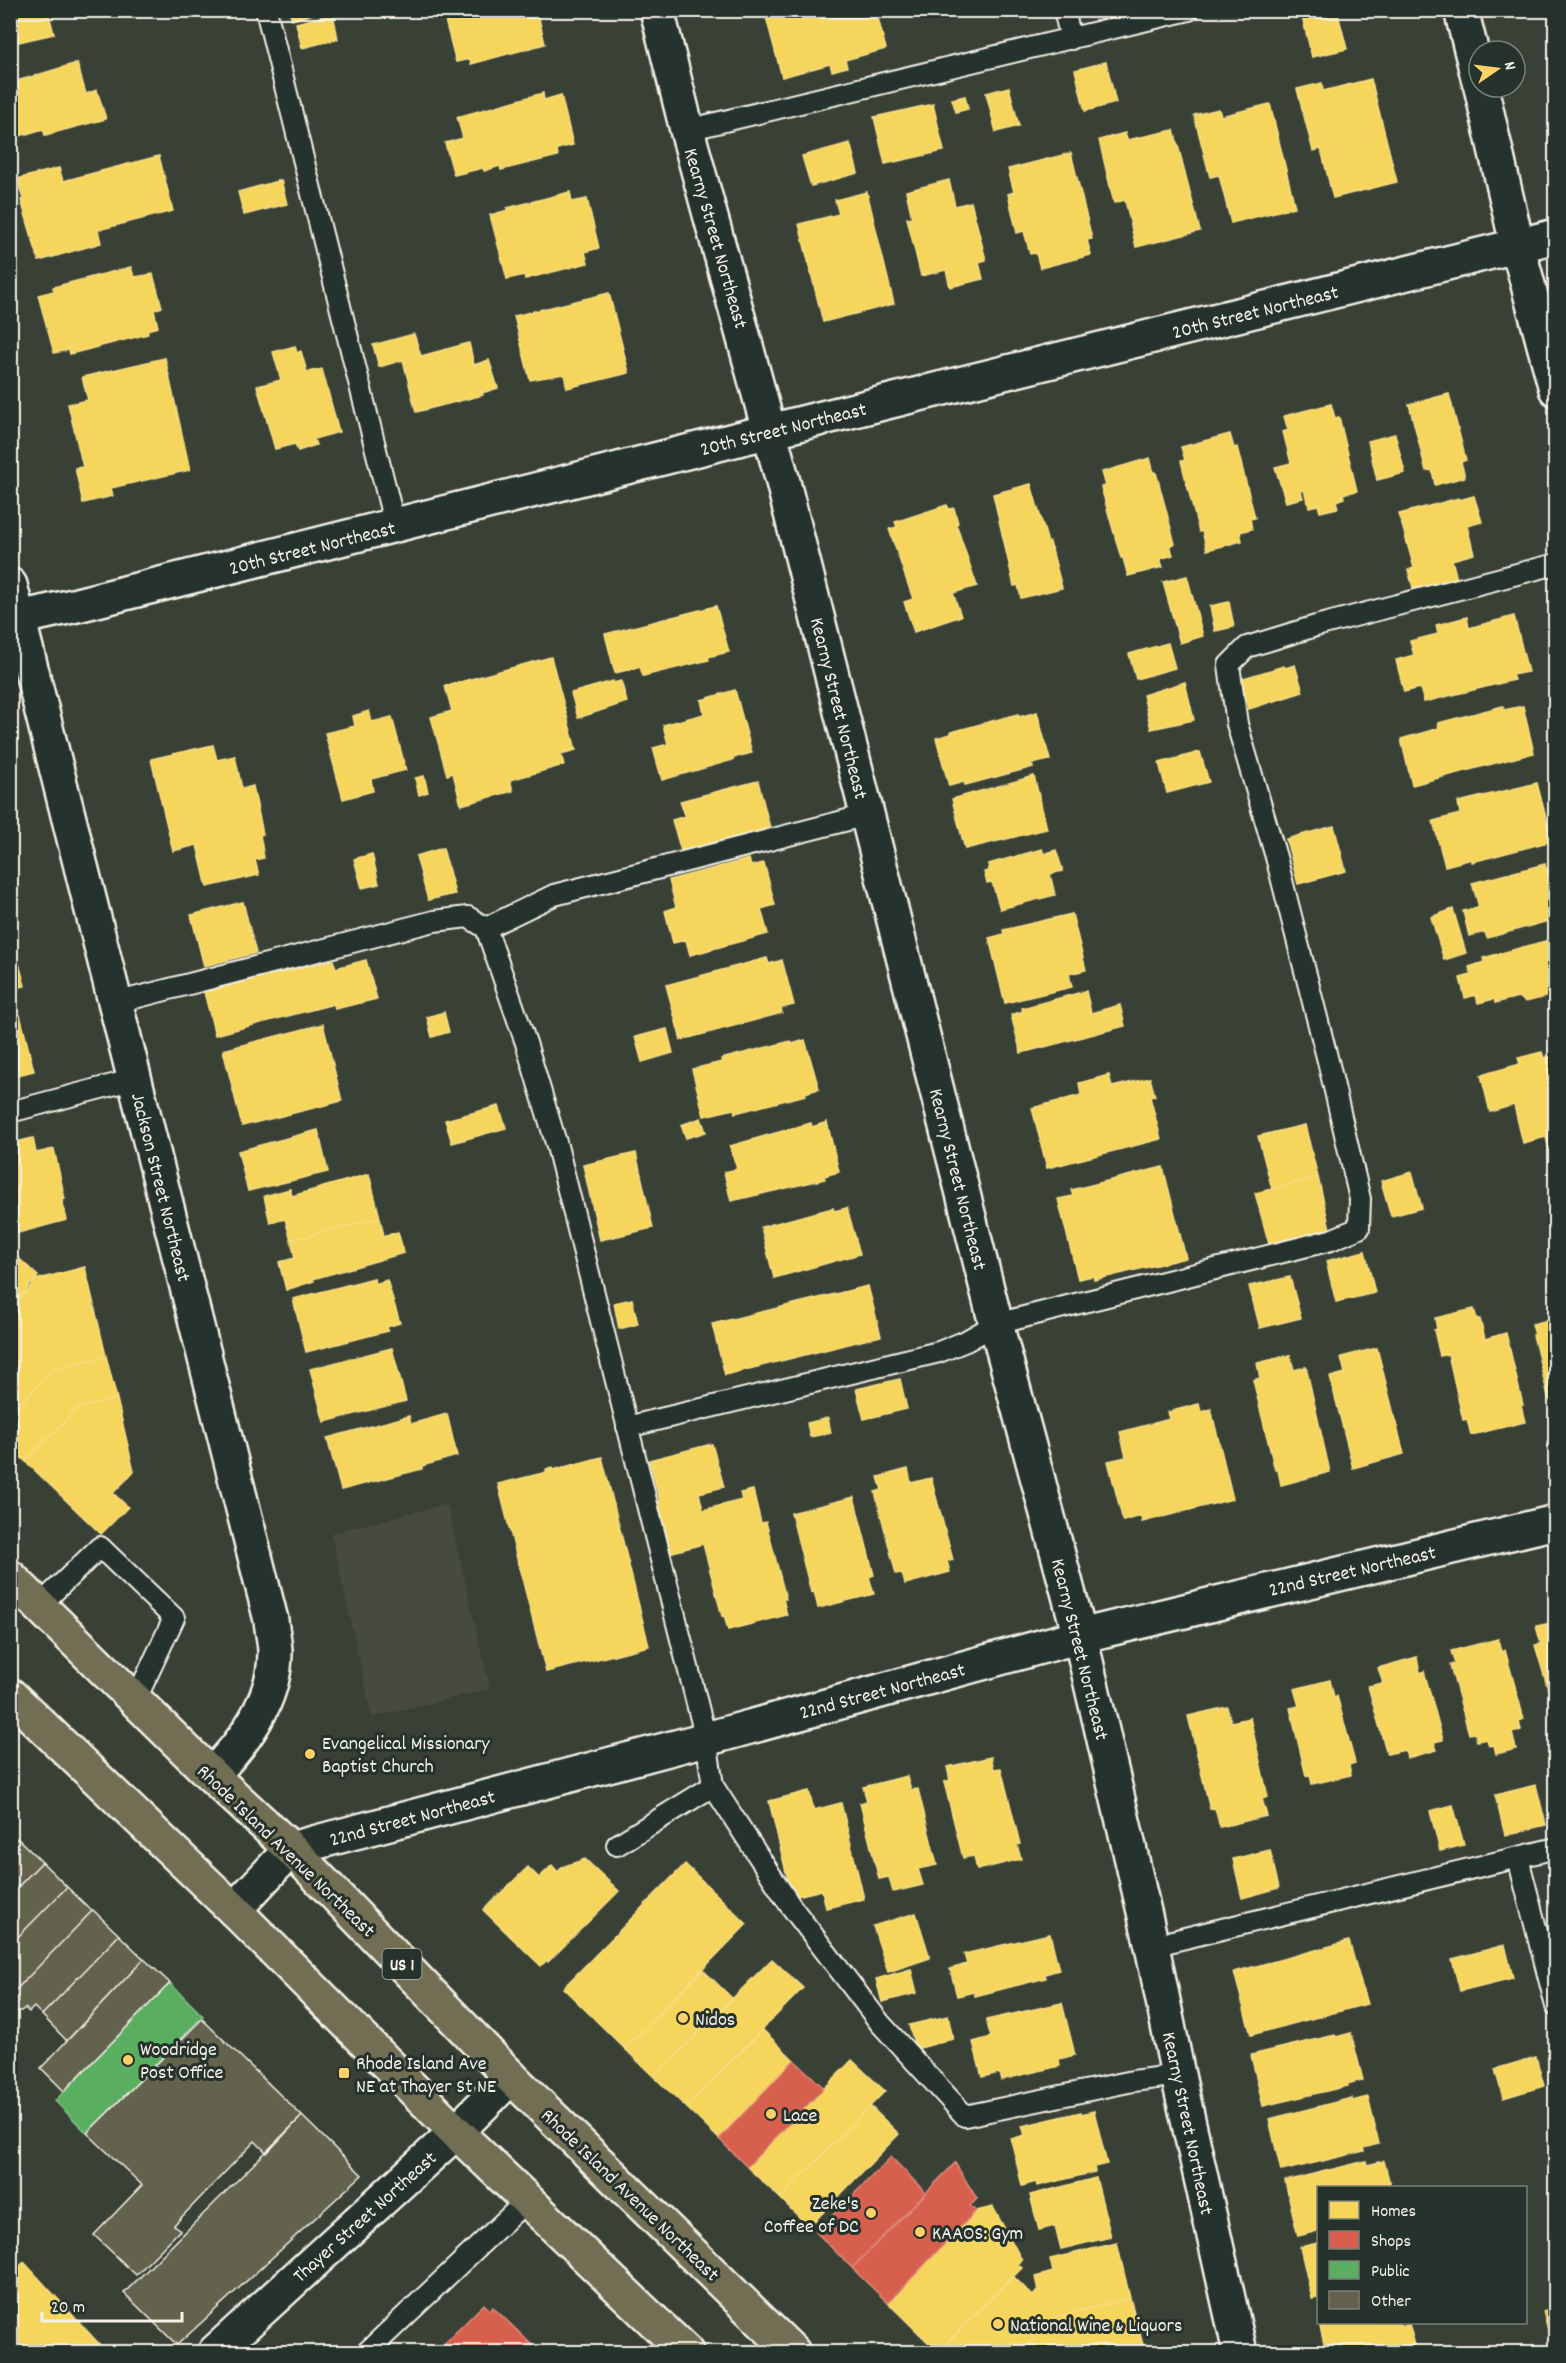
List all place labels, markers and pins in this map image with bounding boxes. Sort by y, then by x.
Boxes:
place label: Evangelical Missionary Baptist Church [322,1731,491,1782]
marker: Evangelical Missionary Baptist Church [303,1747,317,1761]
place label: Nidos [695,2007,735,2035]
marker: Nidos [676,2011,690,2025]
place label: Woodridge Post Office [140,2037,224,2088]
place label: Rhode Island Ave NE at Thayer St NE [356,2051,496,2102]
marker: Woodridge Post Office [121,2053,135,2067]
marker: Rhode Island Ave NE at Thayer St NE [337,2066,351,2080]
place label: Lace [783,2103,818,2131]
marker: Lace [764,2107,778,2121]
place label: Zeke's Coffee of DC [764,2191,859,2242]
marker: Zeke's Coffee of DC [864,2206,878,2220]
place label: KAAOS: Gym [932,2221,1023,2249]
marker: KAAOS: Gym [913,2225,927,2239]
place label: National Wine & Liquors [1010,2313,1182,2341]
marker: National Wine & Liquors [991,2317,1005,2331]

